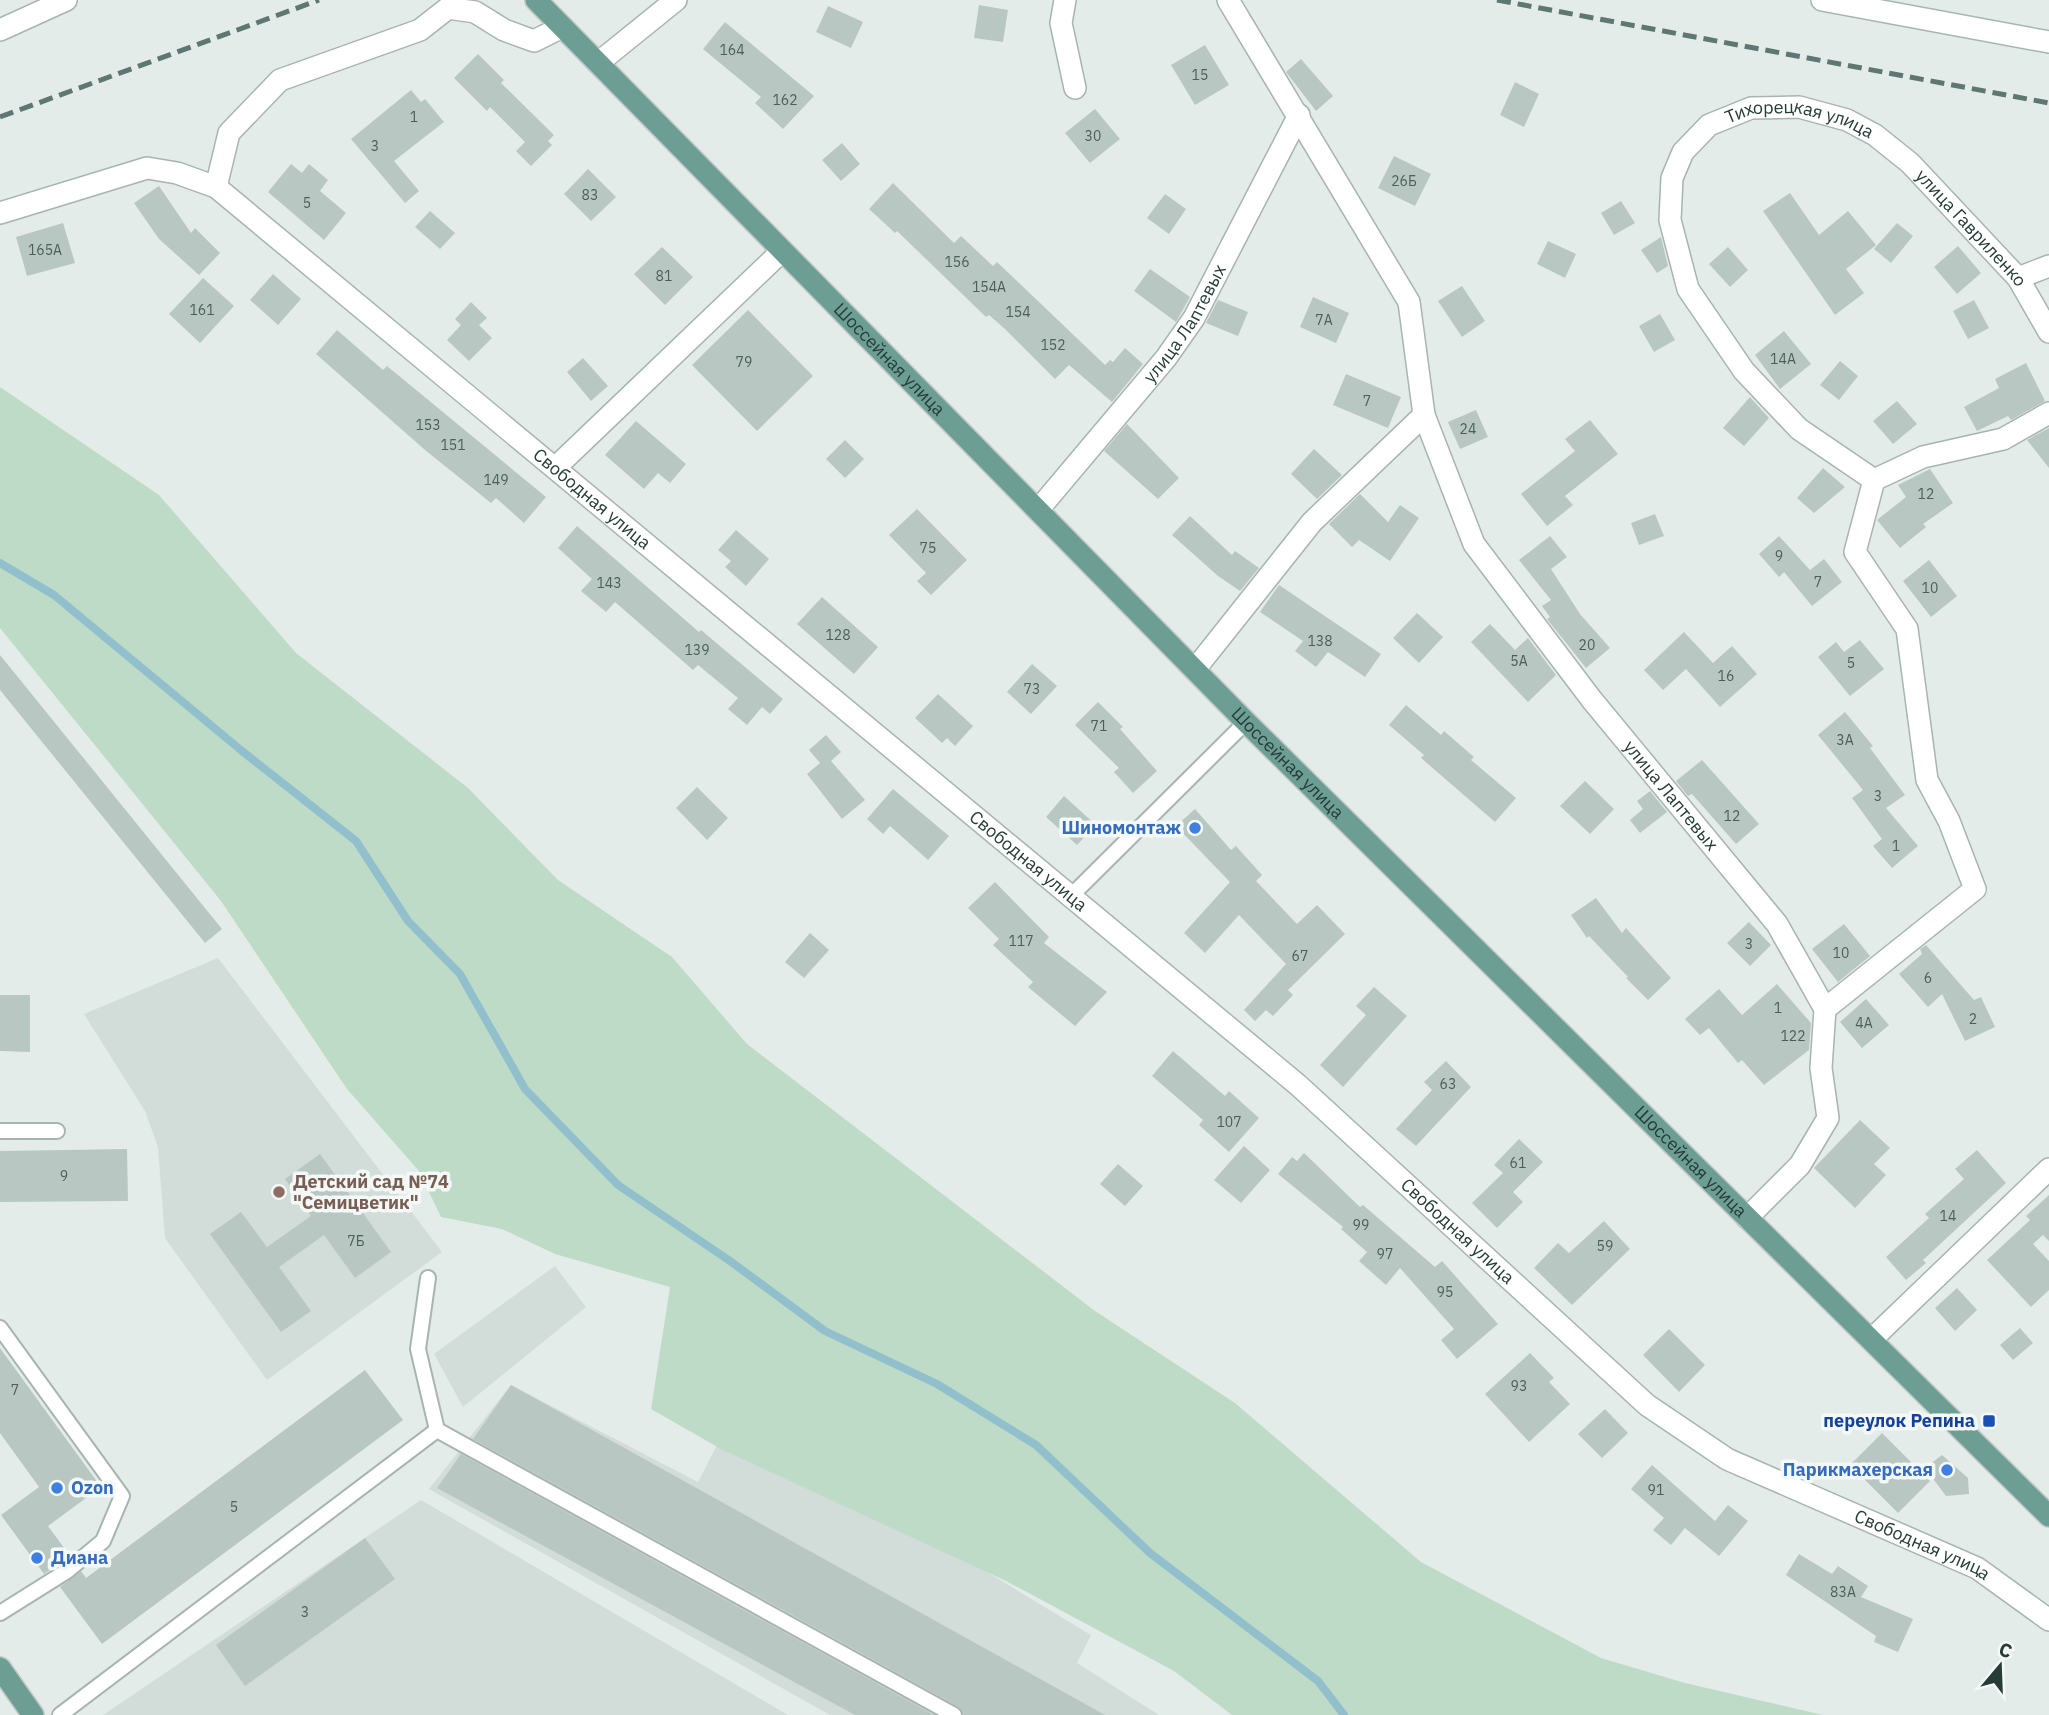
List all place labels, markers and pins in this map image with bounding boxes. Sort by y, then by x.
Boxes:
place label: Шиномонтаж [1061,816,1181,839]
marker: Шиномонтаж [1187,820,1203,836]
place label: Детский сад №74 "Семицветик" [293,1170,449,1214]
marker: Детский сад №74 "Семицветик" [271,1184,287,1200]
place label: переулок Репина [1823,1409,1975,1432]
marker: переулок Репина [1981,1413,1997,1429]
place label: Парикмахерская [1783,1458,1933,1481]
marker: Парикмахерская [1939,1462,1955,1478]
place label: Ozon [71,1476,114,1499]
marker: Ozon [49,1480,65,1496]
place label: Диана [51,1546,108,1569]
marker: Диана [29,1550,45,1566]

